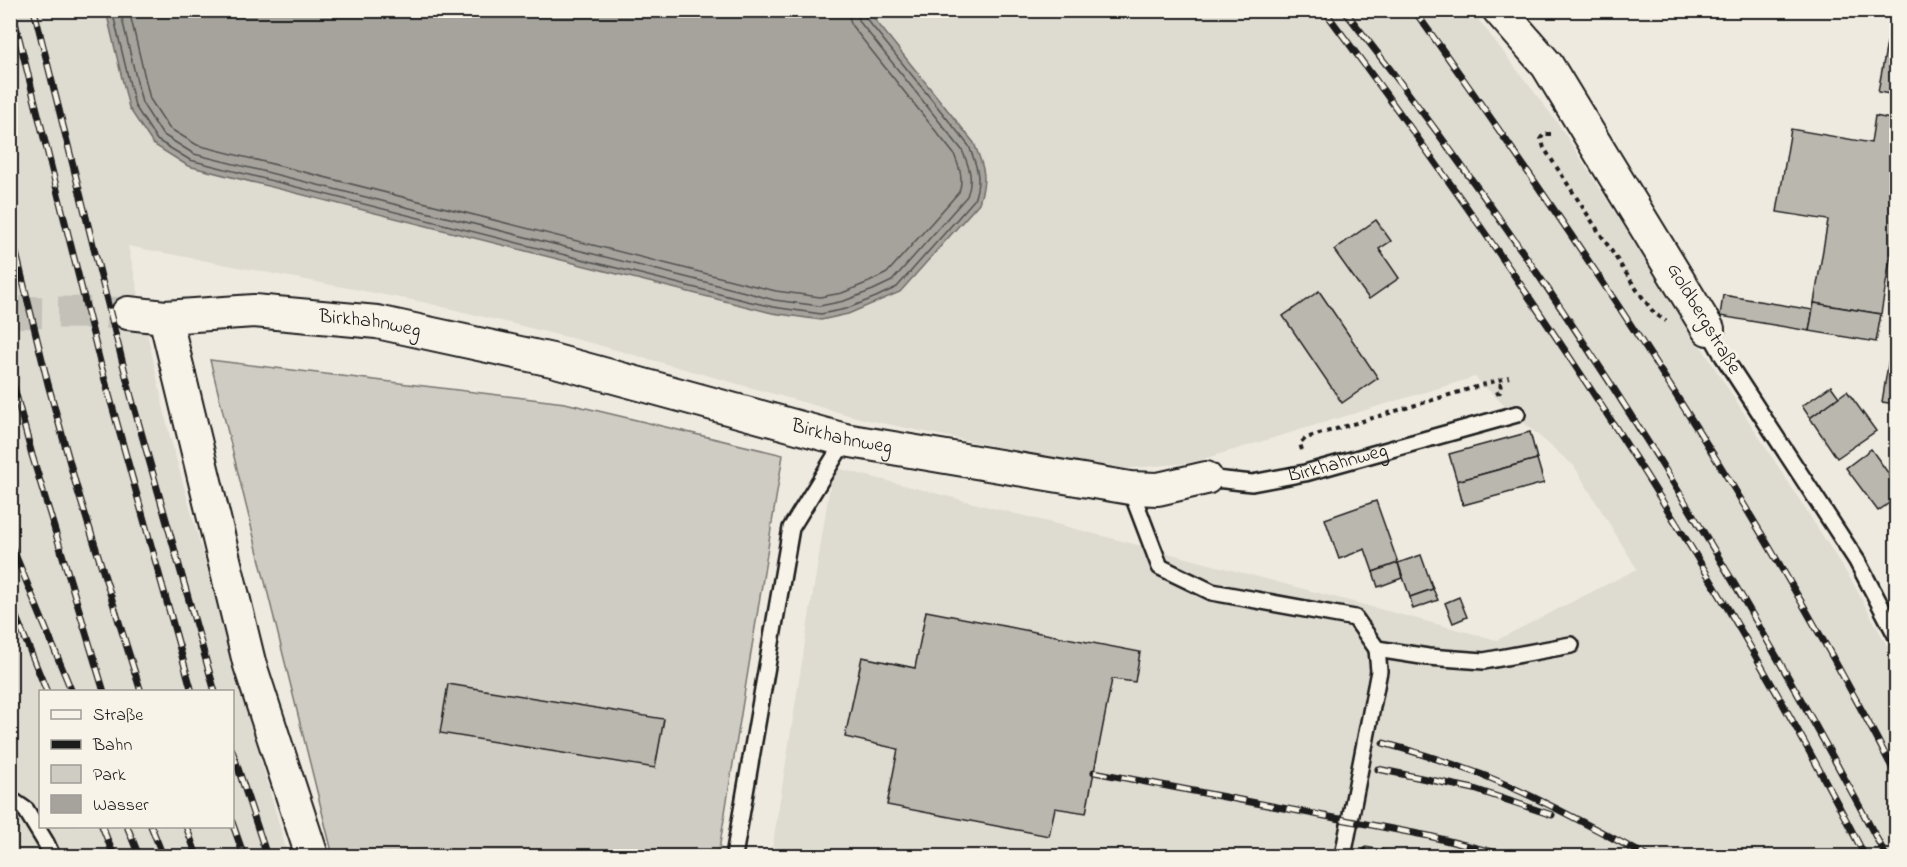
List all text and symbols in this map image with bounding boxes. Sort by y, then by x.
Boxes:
street label: Goldbergstraße [1658,258,1748,381]
street label: Birkhahnweg [317,302,424,347]
street label: Birkhahnweg [787,411,894,463]
street label: Birkhahnweg [1284,436,1391,491]
legend [39,690,234,828]
text: Straße [93,703,144,729]
text: Bahn [92,733,132,759]
text: Park [93,763,126,789]
text: Wasser [93,793,149,819]

